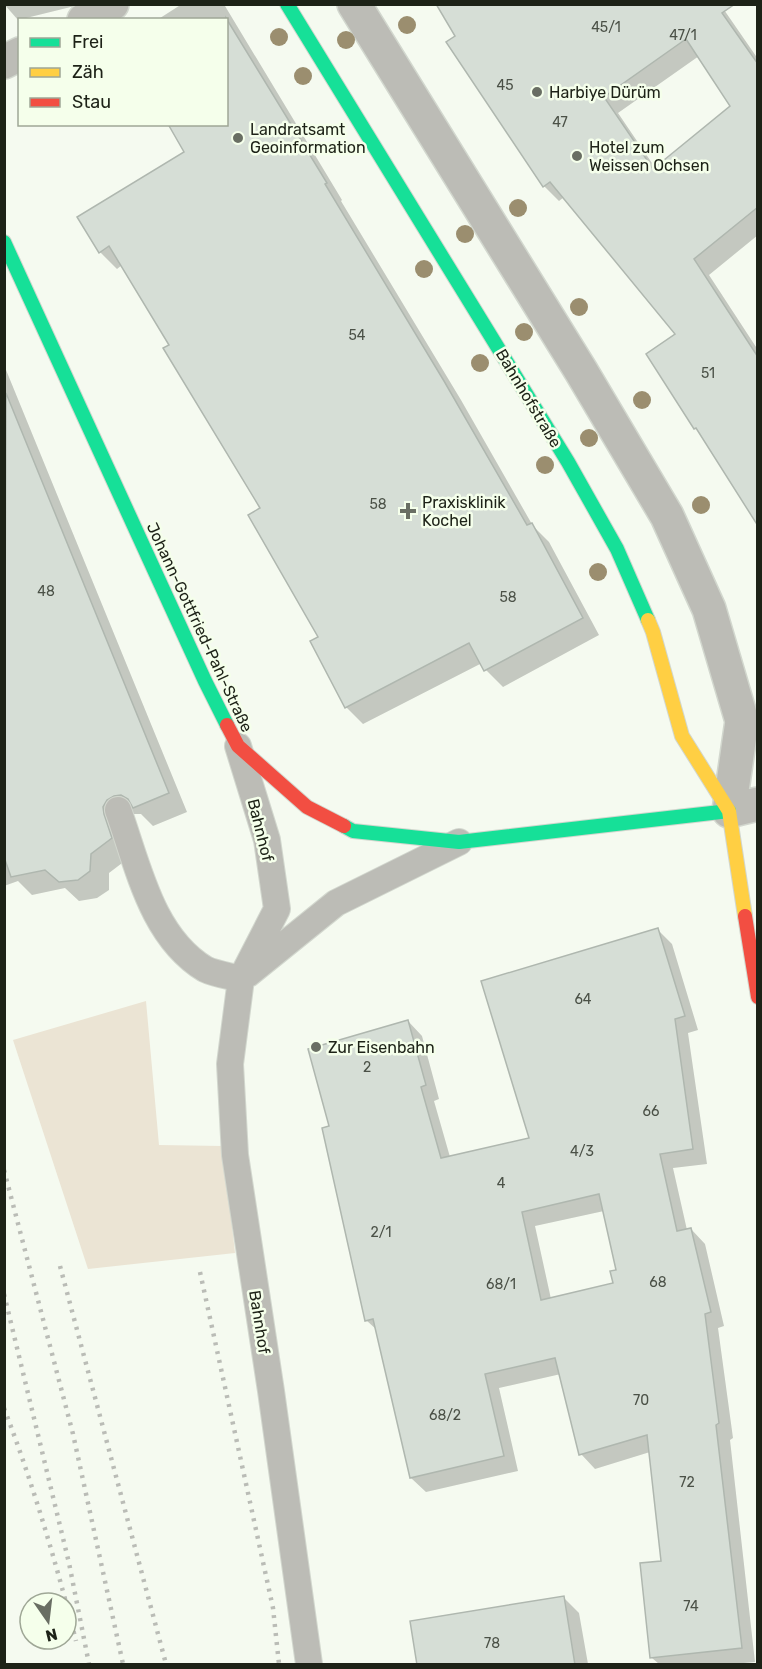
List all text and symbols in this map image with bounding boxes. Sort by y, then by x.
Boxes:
legend [18,18,228,126]
house number: 45/1 [591,19,621,36]
house number: 47/1 [669,27,697,44]
text: Frei [72,31,103,53]
text: Zäh [72,61,104,83]
house number: 45 [496,77,514,94]
place label: Harbiye Dürüm [549,83,661,102]
marker: Harbiye Dürüm [530,85,544,99]
text: Stau [72,91,111,113]
house number: 47 [552,114,568,131]
place label: Landratsamt Geoinformation [250,120,366,157]
marker: Landratsamt Geoinformation [231,131,245,145]
place label: Hotel zum Weissen Ochsen [589,138,709,175]
marker: Hotel zum Weissen Ochsen [570,149,584,163]
house number: 54 [348,327,366,344]
street label: Bahnhofstraße [492,346,565,451]
house number: 51 [701,365,715,382]
place label: Praxisklinik Kochel [422,493,506,530]
house number: 58 [369,496,387,513]
marker: Praxisklinik Kochel [399,502,417,520]
street label: Johann-Gottfried-Pahl-Straße [143,519,257,735]
house number: 48 [37,583,55,600]
house number: 58 [499,589,517,606]
street label: Bahnhof [244,797,278,864]
house number: 64 [574,991,592,1008]
place label: Zur Eisenbahn [328,1038,435,1057]
marker: Zur Eisenbahn [309,1040,323,1054]
house number: 2 [363,1059,371,1076]
house number: 66 [643,1103,659,1120]
house number: 4/3 [570,1143,594,1160]
house number: 4 [497,1175,506,1192]
house number: 2/1 [371,1224,391,1241]
house number: 68 [649,1274,667,1291]
house number: 68/1 [486,1276,516,1293]
street label: Bahnhof [245,1289,274,1356]
house number: 70 [633,1392,649,1409]
house number: 68/2 [429,1407,461,1424]
house number: 72 [679,1474,695,1491]
north arrow [18,1591,78,1651]
house number: 74 [683,1598,699,1615]
text: N [44,1624,59,1646]
house number: 78 [484,1635,500,1652]

